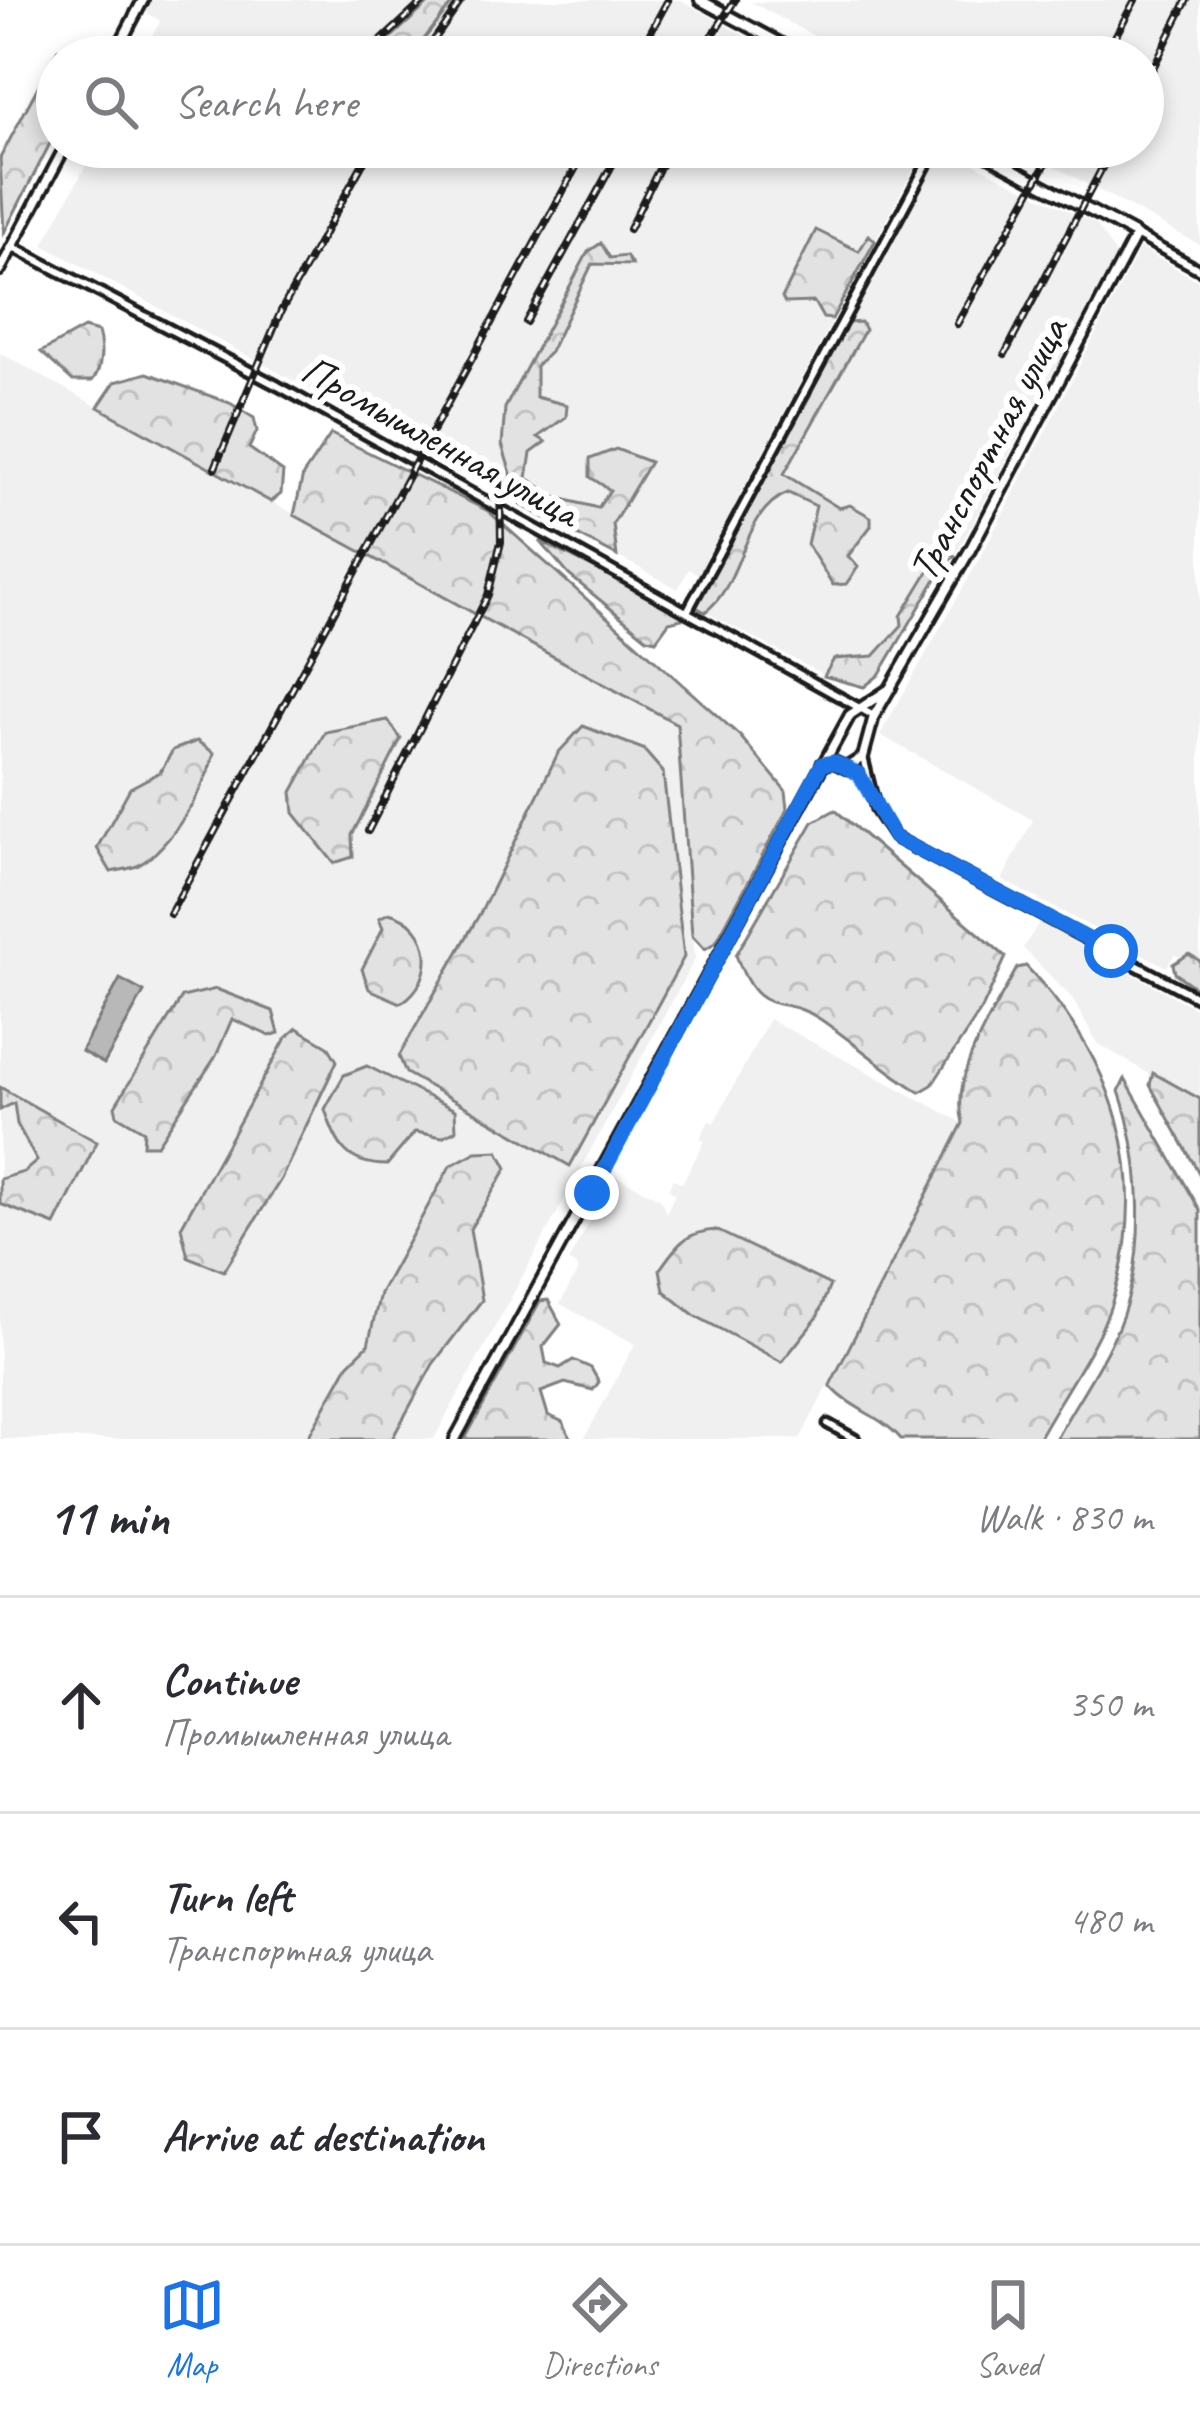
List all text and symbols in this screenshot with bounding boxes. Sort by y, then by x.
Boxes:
search box [36,36,1164,168]
icon: search [78,69,144,135]
text: Search here [174,74,357,131]
street label: Транспортная улица [897,306,1081,589]
street label: Промышленная улица [292,343,591,541]
route start [1084,924,1138,978]
route end [565,1166,619,1220]
text: 11 min [48,1485,169,1549]
text: Walk · 830 m [976,1493,1152,1542]
text: Continue [162,1652,296,1709]
icon: ahead [48,1672,114,1738]
text: 350 m [1068,1680,1152,1729]
text: Промышленная улица [162,1709,449,1758]
text: Turn left [162,1868,292,1925]
icon: left [48,1888,114,1954]
text: 480 m [1068,1896,1152,1945]
text: Транспортная улица [162,1925,431,1974]
icon: arrive [48,2104,114,2170]
text: Arrive at destination [162,2108,484,2165]
tab: Map [159,2272,225,2386]
tab: Directions [543,2272,657,2386]
tab: Saved [975,2272,1041,2386]

